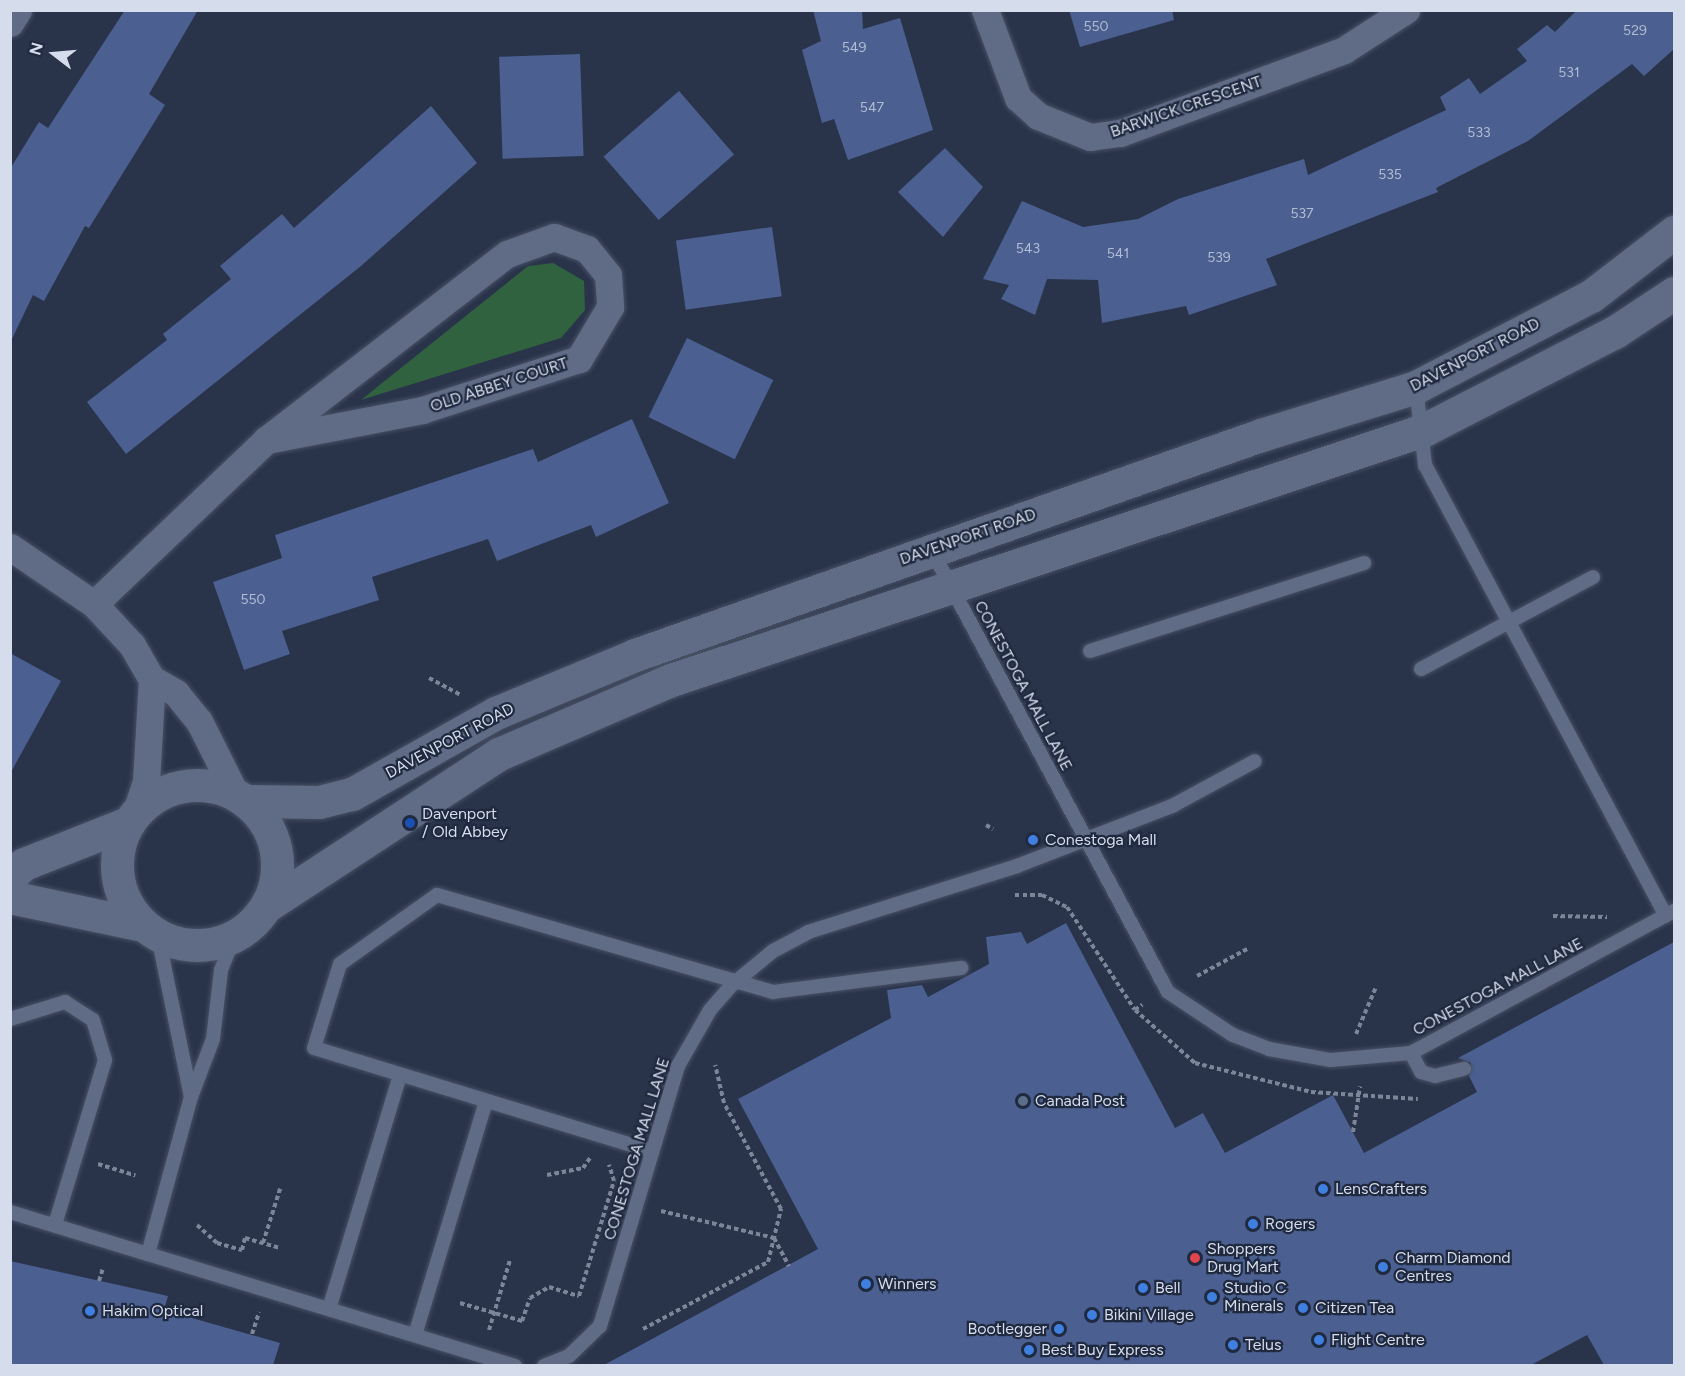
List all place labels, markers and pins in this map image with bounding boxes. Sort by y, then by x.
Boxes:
place label: Davenport / Old Abbey [422,804,508,842]
marker: Davenport / Old Abbey [403,816,417,830]
place label: Conestoga Mall [1045,830,1156,850]
marker: Conestoga Mall [1026,833,1040,847]
place label: Canada Post [1035,1091,1125,1111]
marker: Canada Post [1016,1094,1030,1108]
place label: LensCrafters [1335,1179,1427,1199]
marker: LensCrafters [1316,1182,1330,1196]
place label: Rogers [1265,1214,1315,1234]
marker: Rogers [1246,1217,1260,1231]
place label: Shoppers Drug Mart [1207,1239,1279,1277]
place label: Charm Diamond Centres [1395,1248,1511,1286]
marker: Shoppers Drug Mart [1188,1251,1202,1265]
marker: Charm Diamond Centres [1376,1260,1390,1274]
place label: Winners [878,1274,937,1294]
marker: Winners [859,1277,873,1291]
place label: Bell [1155,1278,1181,1298]
place label: Studio C Minerals [1224,1278,1287,1316]
marker: Bell [1136,1281,1150,1295]
marker: Studio C Minerals [1205,1290,1219,1304]
place label: Citizen Tea [1315,1298,1394,1318]
place label: Hakim Optical [102,1301,203,1321]
marker: Citizen Tea [1296,1301,1310,1315]
marker: Hakim Optical [83,1304,97,1318]
place label: Bikini Village [1104,1305,1194,1325]
marker: Bikini Village [1085,1308,1099,1322]
place label: Bootlegger [967,1319,1047,1339]
marker: Bootlegger [1052,1322,1066,1336]
place label: Flight Centre [1331,1330,1425,1350]
marker: Flight Centre [1312,1333,1326,1347]
place label: Telus [1245,1335,1281,1355]
marker: Telus [1226,1338,1240,1352]
place label: Best Buy Express [1041,1340,1164,1360]
marker: Best Buy Express [1022,1343,1036,1357]

